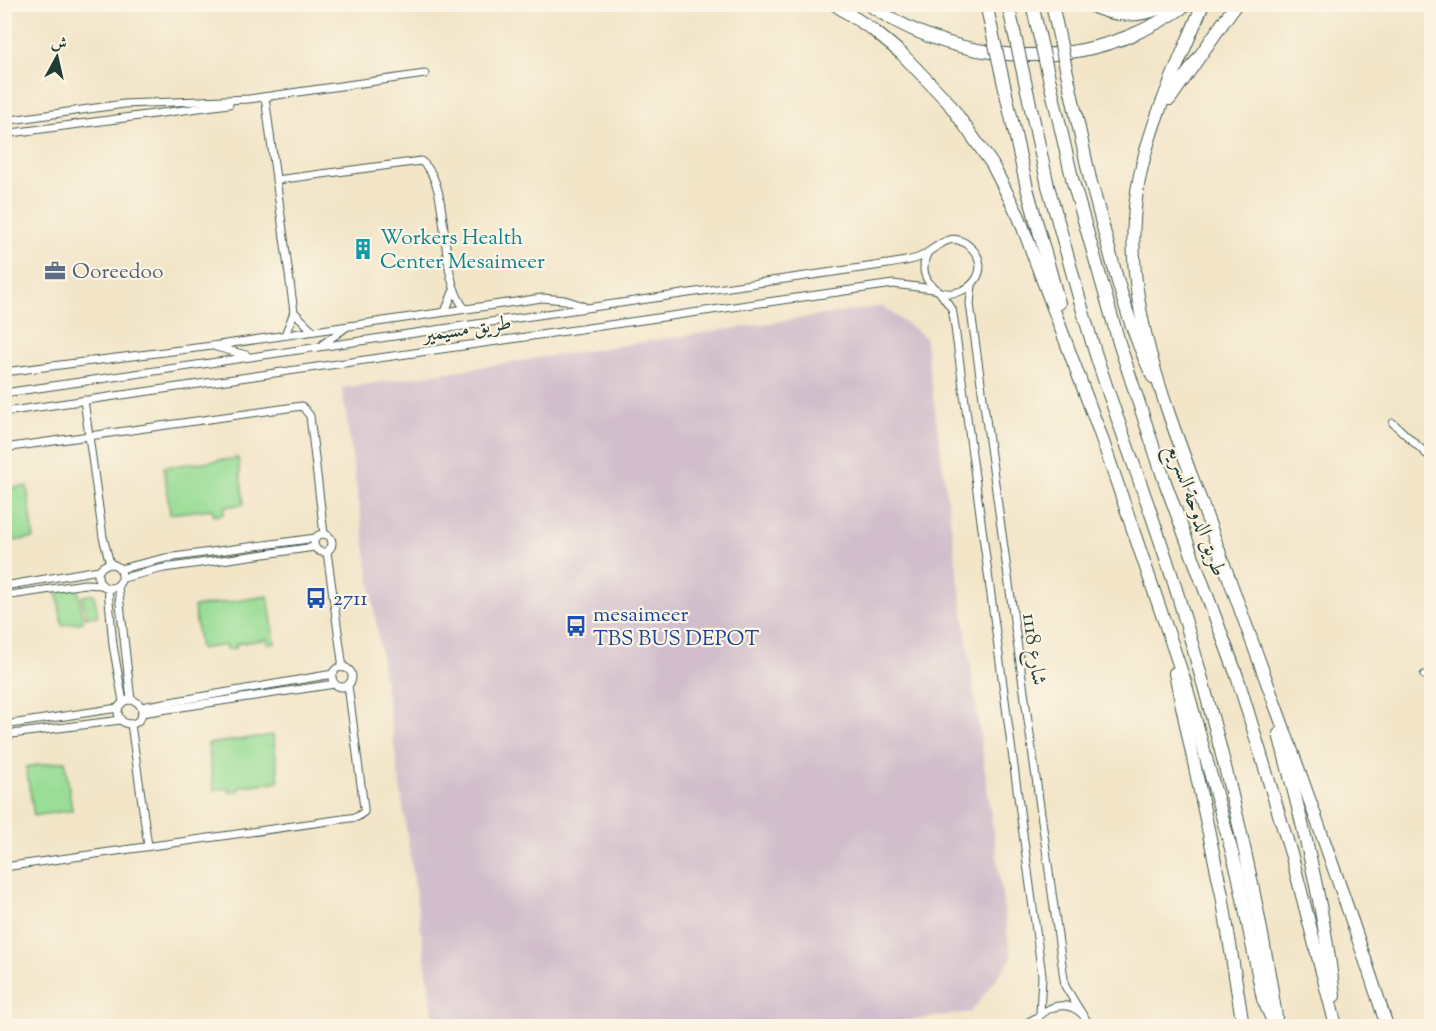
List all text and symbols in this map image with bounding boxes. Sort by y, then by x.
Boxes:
north arrow [27,27,87,87]
text: ش [49,32,68,57]
place label: Workers Health Center Mesaimeer [380,224,545,278]
building icon: Workers Health Center Mesaimeer [351,237,375,261]
place label: Ooreedoo [72,258,163,288]
office icon: Ooreedoo [43,259,67,283]
street label: طريق مسيمير [419,309,514,351]
street label: طريق الدوحة السريع [1155,440,1233,582]
place label: 2711 [333,585,368,615]
bus stop icon: 2711 [304,586,328,610]
place label: mesaimeer TBS BUS DEPOT [593,601,759,655]
street label: شارع 1118 [1012,611,1053,688]
bus stop icon: mesaimeer TBS BUS DEPOT [564,614,588,638]

